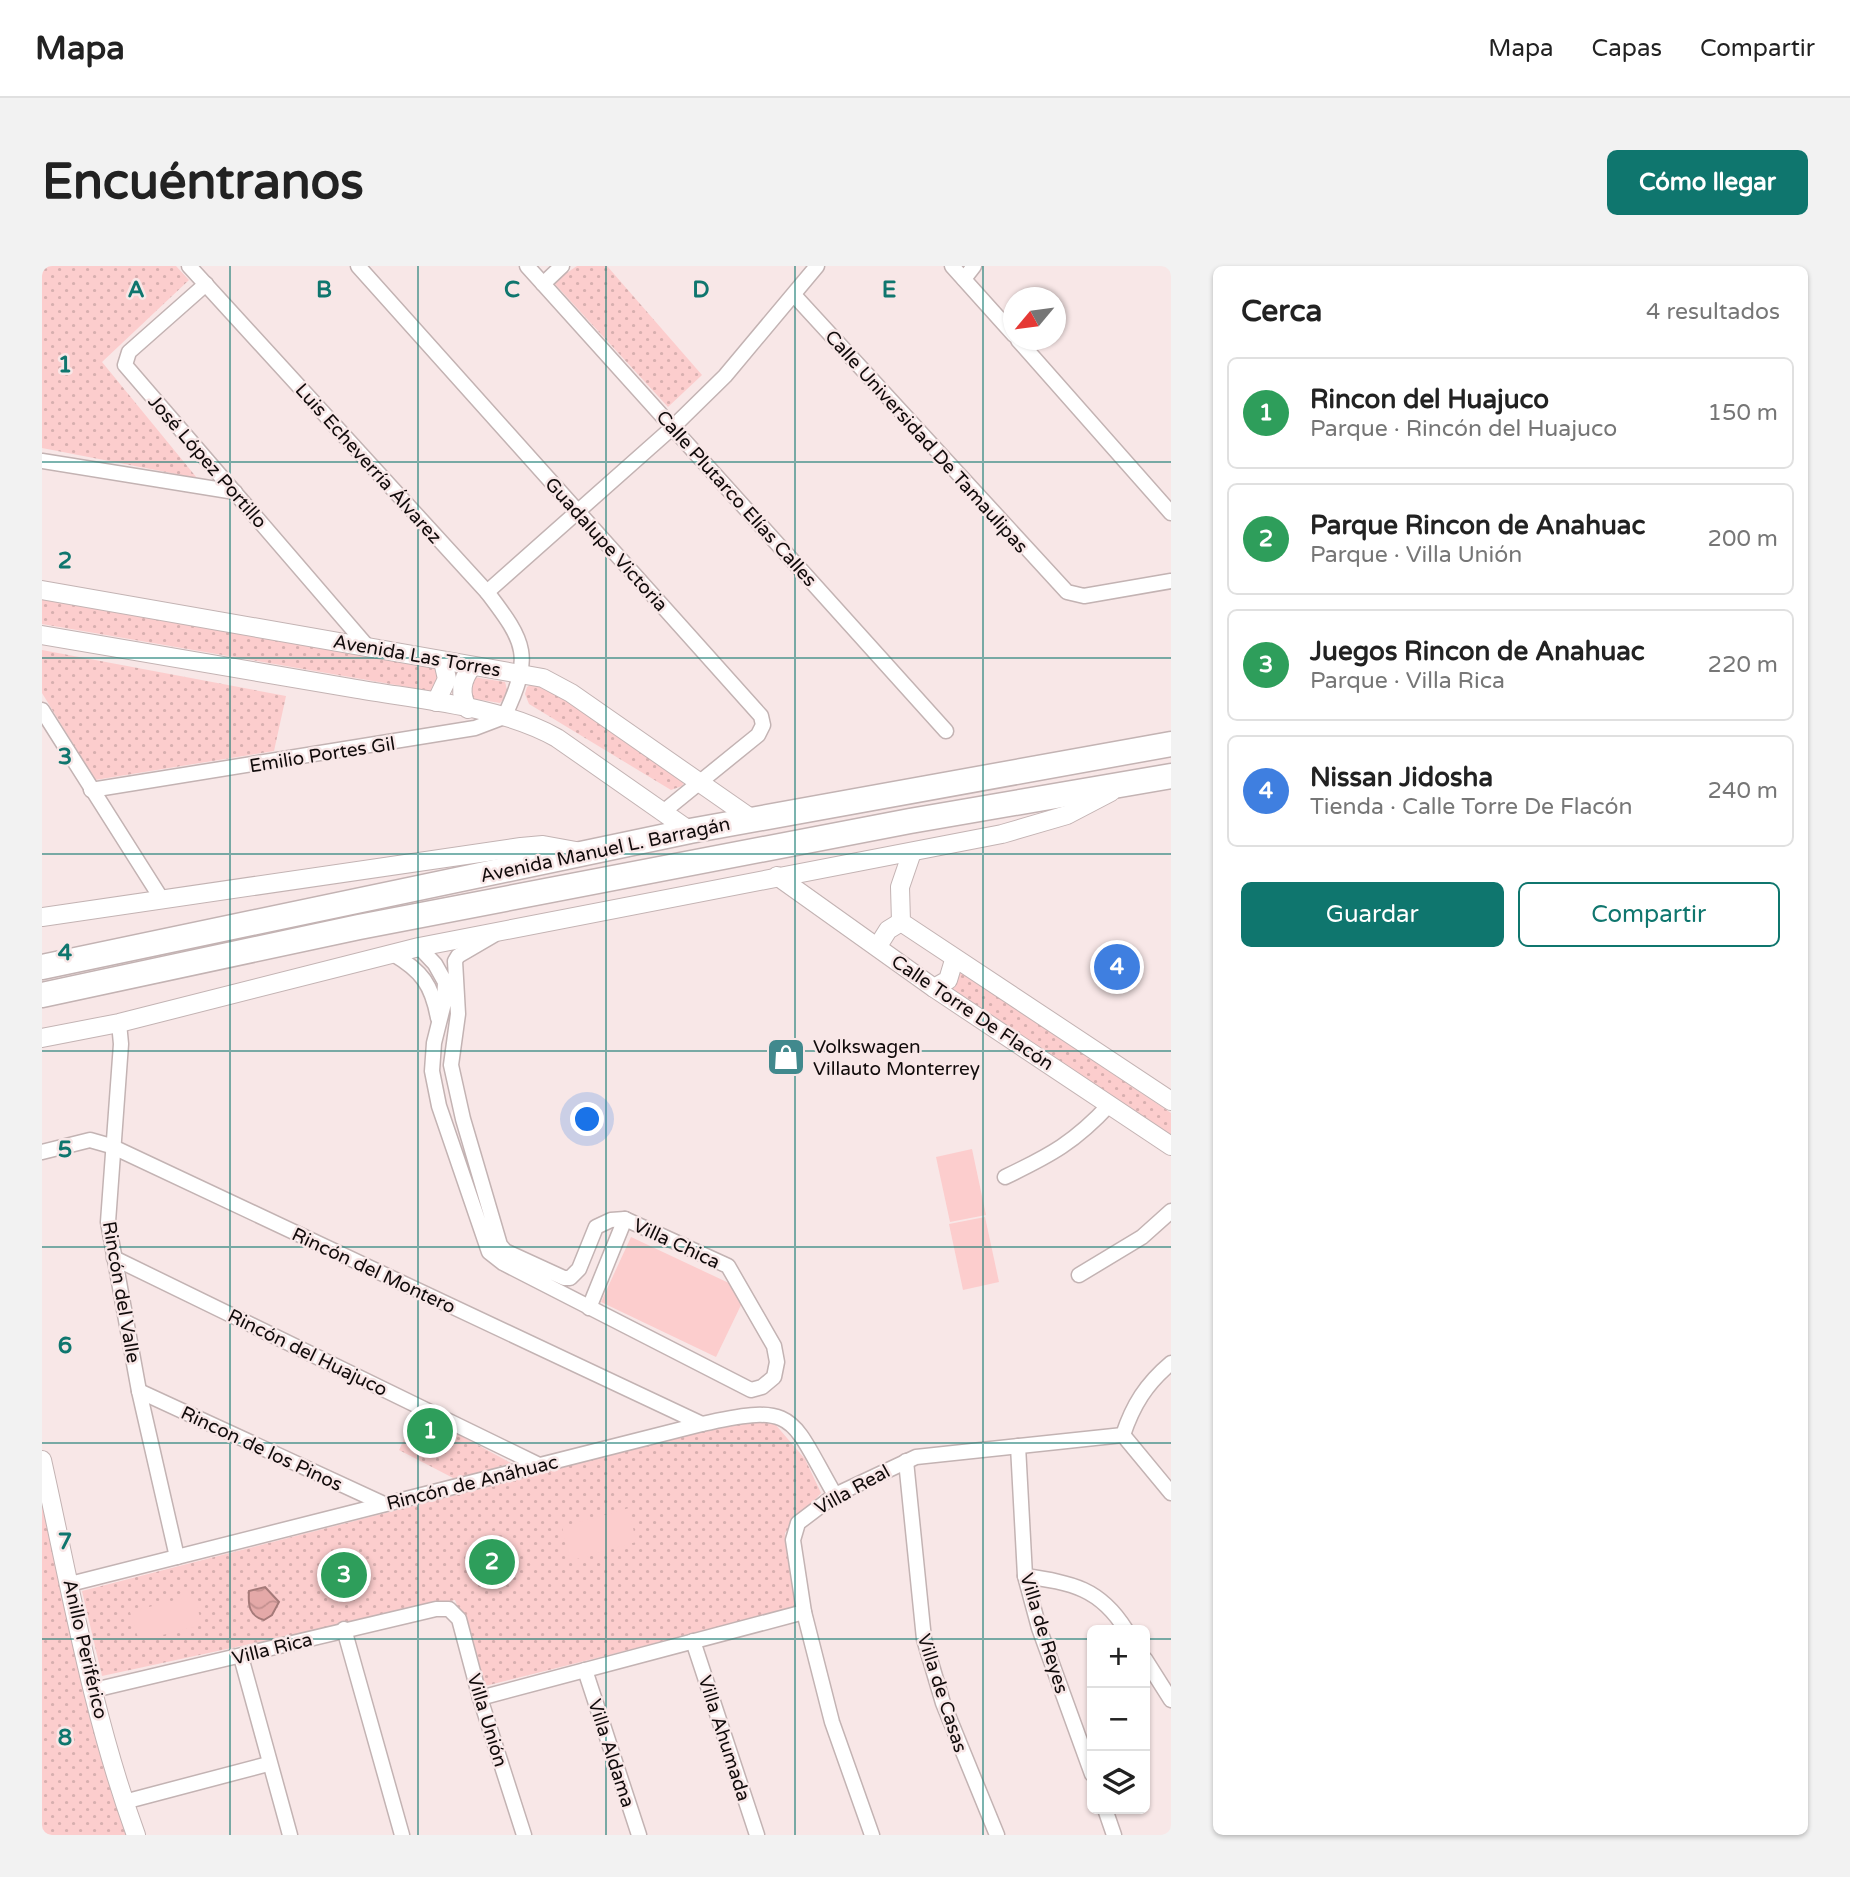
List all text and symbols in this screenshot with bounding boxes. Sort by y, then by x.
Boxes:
text: Mapa [35,29,125,68]
text: Mapa [1488,34,1554,63]
text: Capas [1592,34,1662,63]
text: Compartir [1700,34,1815,63]
button: Cómo llegar [1607,150,1808,215]
text: Encuéntranos [42,153,364,212]
text: A [127,276,145,304]
text: B [316,276,332,304]
text: C [504,276,520,304]
text: D [692,276,710,304]
text: E [882,276,896,304]
north arrow [1003,287,1066,350]
text: Cerca [1241,293,1322,330]
text: 4 resultados [1646,298,1780,326]
street label: Calle Universidad De Tamaulipas [820,326,1032,558]
text: 1 [58,351,72,379]
street label: Luis Echeverría Álvarez [291,378,447,548]
text: Rincon del Huajuco [1310,384,1549,415]
street label: José López Portillo [143,391,271,533]
text: 1 [1259,399,1273,427]
text: 150 m [1708,399,1778,427]
street label: Calle Plutarco Elías Calles [651,406,821,591]
text: Parque · Rincón del Huajuco [1310,415,1617,443]
street label: Guadalupe Victoria [540,473,672,616]
text: Parque Rincon de Anahuac [1310,510,1645,541]
text: 2 [1259,525,1273,553]
text: 200 m [1708,525,1778,553]
text: Parque · Villa Unión [1310,541,1522,569]
text: 2 [58,547,72,575]
street label: Avenida Las Torres [331,630,502,682]
text: Juegos Rincon de Anahuac [1310,636,1645,667]
text: 3 [1259,651,1273,679]
text: 220 m [1708,651,1778,679]
text: Parque · Villa Rica [1310,667,1505,695]
street label: Emilio Portes Gil [248,733,397,777]
text: 3 [58,743,72,771]
text: Nissan Jidosha [1310,762,1493,793]
text: 4 [1259,777,1273,805]
text: 240 m [1708,777,1778,805]
text: Tienda · Calle Torre De Flacón [1310,793,1633,821]
street label: Avenida Manuel L. Barragán [478,813,732,887]
button: Guardar [1241,882,1504,947]
button: Compartir [1518,882,1780,947]
text: 4 [58,939,73,967]
pin: 4 [1094,941,1140,993]
street label: Calle Torre De Flacón [887,950,1058,1075]
shop icon: Volkswagen Villauto Monterrey [765,1036,807,1078]
place label: Volkswagen Villauto Monterrey [813,1036,980,1080]
your location [570,1102,604,1136]
text: 5 [58,1136,72,1164]
street label: Villa Chica [630,1214,723,1274]
street label: Rincón del Valle [98,1220,144,1365]
street label: Rincón del Montero [288,1223,459,1318]
street label: Rincón del Huajuco [224,1305,391,1401]
text: 6 [58,1332,72,1360]
street label: Rincon de los Pinos [177,1402,346,1496]
pin: 1 [407,1405,453,1457]
street label: Rincón de Anáhuac [384,1451,560,1515]
street label: Villa Real [811,1460,894,1519]
text: 7 [58,1528,72,1556]
pin: 2 [469,1536,515,1588]
pin: 3 [321,1549,367,1601]
street label: Villa de Reyes [1015,1570,1073,1696]
street label: Anillo Periférico [58,1577,112,1721]
map controls [1087,1625,1150,1814]
button: + [1087,1625,1150,1688]
street label: Villa Rica [230,1628,315,1670]
street label: Villa de Casas [913,1631,972,1755]
street label: Villa Unión [462,1671,512,1770]
street label: Villa Ahumada [693,1673,755,1804]
button: − [1087,1688,1150,1751]
street label: Villa Aldama [583,1696,639,1810]
text: 8 [58,1724,72,1752]
button: layers [1087,1751,1150,1814]

